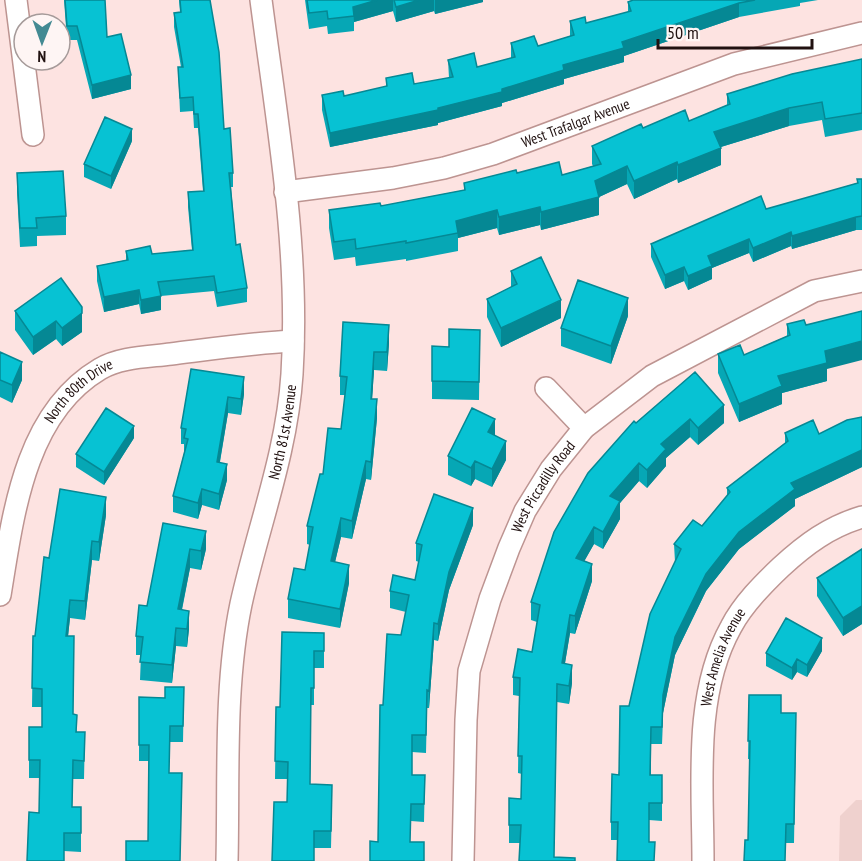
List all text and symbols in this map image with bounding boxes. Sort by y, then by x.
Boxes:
north arrow [12,12,72,72]
scale bar [658,12,812,50]
text: 50 m [667,21,699,44]
text: N [37,47,46,67]
street label: West Trafalgar Avenue [519,94,632,152]
street label: North 80th Drive [40,354,115,426]
street label: North 81st Avenue [264,384,300,481]
street label: West Piccadilly Road [507,437,579,535]
street label: West Amelia Avenue [696,604,749,708]

